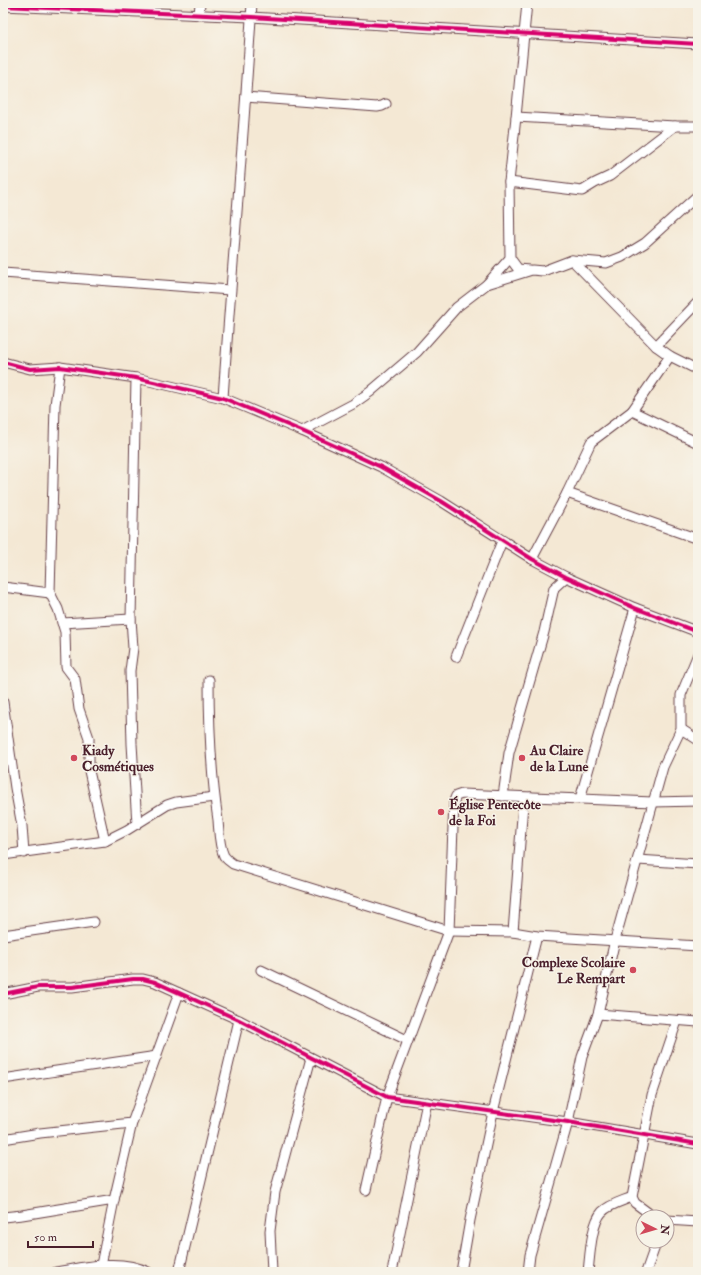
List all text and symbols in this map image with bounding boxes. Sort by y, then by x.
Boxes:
place label: Kiady Cosmétiques [82,742,154,776]
place label: Au Claire de la Lune [529,742,589,775]
marker: Kiady Cosmétiques [69,753,79,763]
marker: Au Claire de la Lune [517,753,527,763]
place label: Église Pentecôte de la Foi [449,795,541,829]
marker: Église Pentecôte de la Foi [436,807,446,817]
place label: Complexe Scolaire Le Rempart [522,954,625,988]
marker: Complexe Scolaire Le Rempart [628,965,638,975]
north arrow [635,1209,675,1249]
scale bar [28,1223,93,1249]
text: N [657,1223,671,1236]
text: 50 m [34,1230,58,1245]

